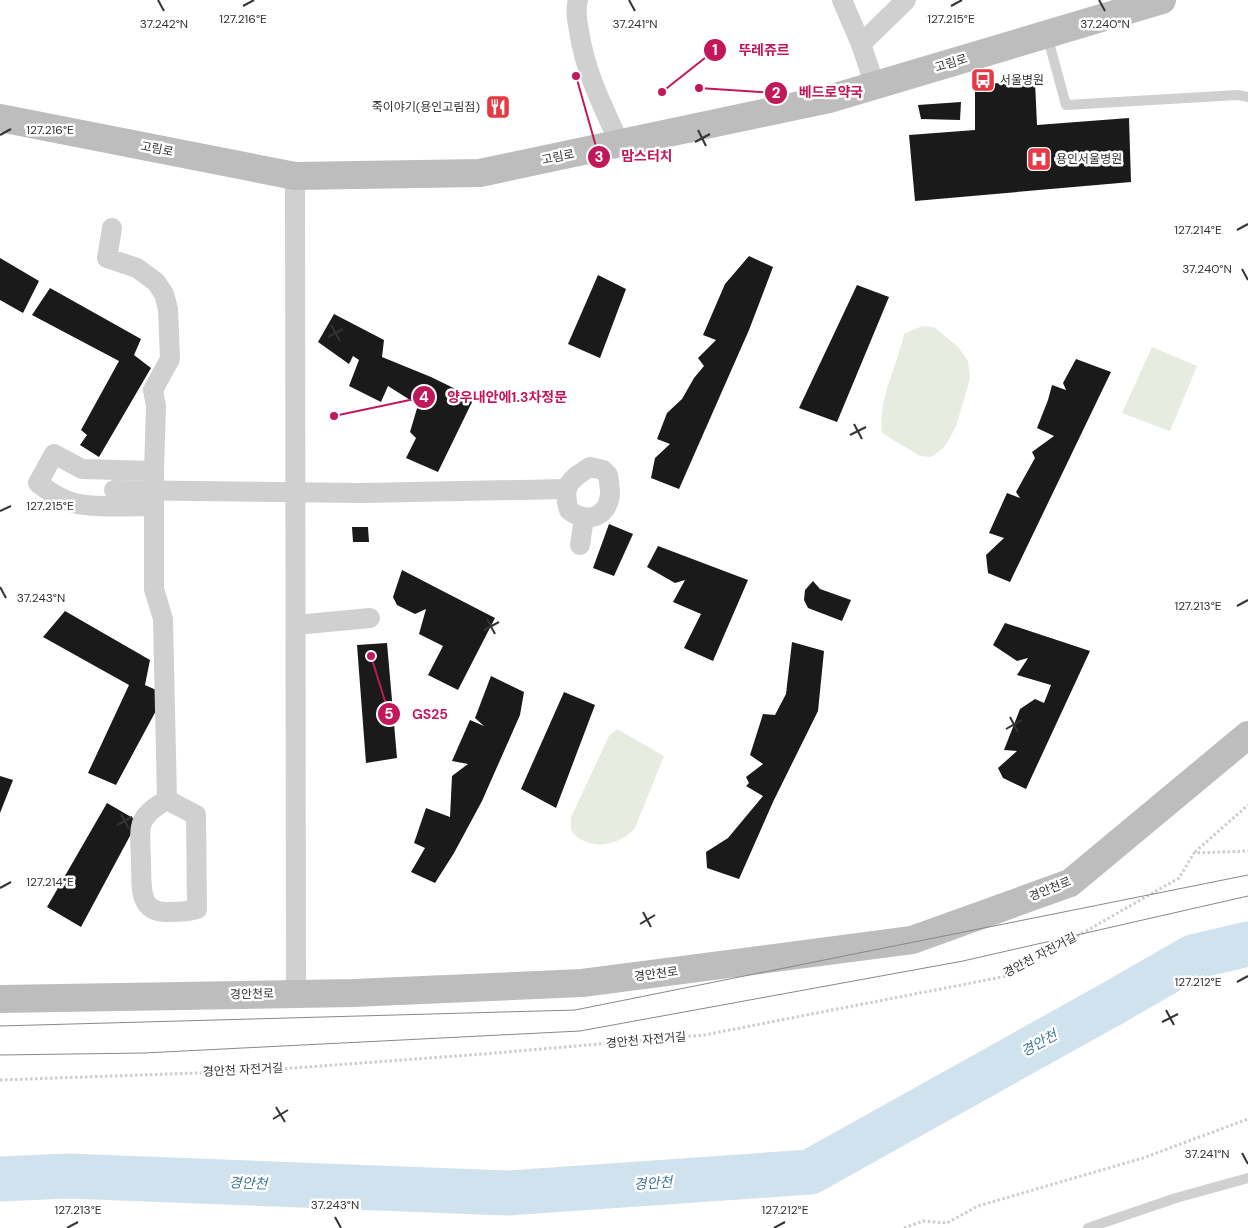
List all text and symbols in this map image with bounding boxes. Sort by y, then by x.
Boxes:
text: 127.216°E [219,11,267,27]
text: 127.215°E [927,11,975,27]
text: 37.242°N [140,16,188,32]
text: 37.241°N [612,16,658,32]
text: 37.240°N [1080,16,1130,32]
callout: 뚜레쥬르 [703,36,799,65]
text: 1 [712,40,718,60]
text: 뚜레쥬르 [738,41,790,59]
street label: 고림로 [933,51,969,75]
bus stop icon: 서울병원 [970,67,996,93]
place label: 서울병원 [1000,72,1044,88]
callout: 베드로약국 [764,78,873,107]
text: 2 [772,83,781,103]
text: 베드로약국 [799,83,863,101]
restaurant icon: 죽이야기(용인고림점) [485,94,511,120]
place label: 죽이야기(용인고림점) [372,99,480,115]
text: 127.216°E [26,122,74,138]
street label: 고림로 [139,138,175,160]
callout: 맘스터치 [587,142,683,171]
street label: 고림로 [540,146,576,168]
hospital icon: 용인서울병원 [1026,146,1052,172]
text: 3 [594,147,604,167]
text: 맘스터치 [621,147,673,165]
place label: 용인서울병원 [1056,151,1122,167]
text: 127.214°E [1174,222,1222,238]
text: 37.240°N [1182,261,1232,277]
callout: 양우내안에1.3차정문 [412,382,577,411]
text: 4 [419,387,429,407]
text: 양우내안에1.3차정문 [447,388,567,406]
text: 127.215°E [26,498,74,514]
text: 37.243°N [17,590,65,606]
text: 127.213°E [1174,598,1222,614]
callout: GS25 [376,699,458,728]
text: 5 [384,704,394,724]
text: GS25 [412,705,448,723]
street label: 경안천로 [1027,873,1073,905]
text: 127.214°E [26,874,74,890]
street label: 경안천 자전거길 [1001,929,1079,981]
street label: 경안천로 [633,963,679,985]
text: 127.212°E [1175,974,1222,990]
street label: 경안천로 [230,986,274,1002]
water label: 경안천 [1018,1025,1061,1060]
street label: 경안천 자전거길 [605,1029,687,1051]
street label: 경안천 자전거길 [202,1060,284,1080]
text: 37.241°N [1184,1146,1230,1162]
water label: 경안천 [228,1173,269,1193]
water label: 경안천 [633,1173,674,1193]
text: 37.243°N [311,1197,359,1213]
text: 127.213°E [54,1202,102,1218]
text: 127.212°E [762,1202,809,1218]

